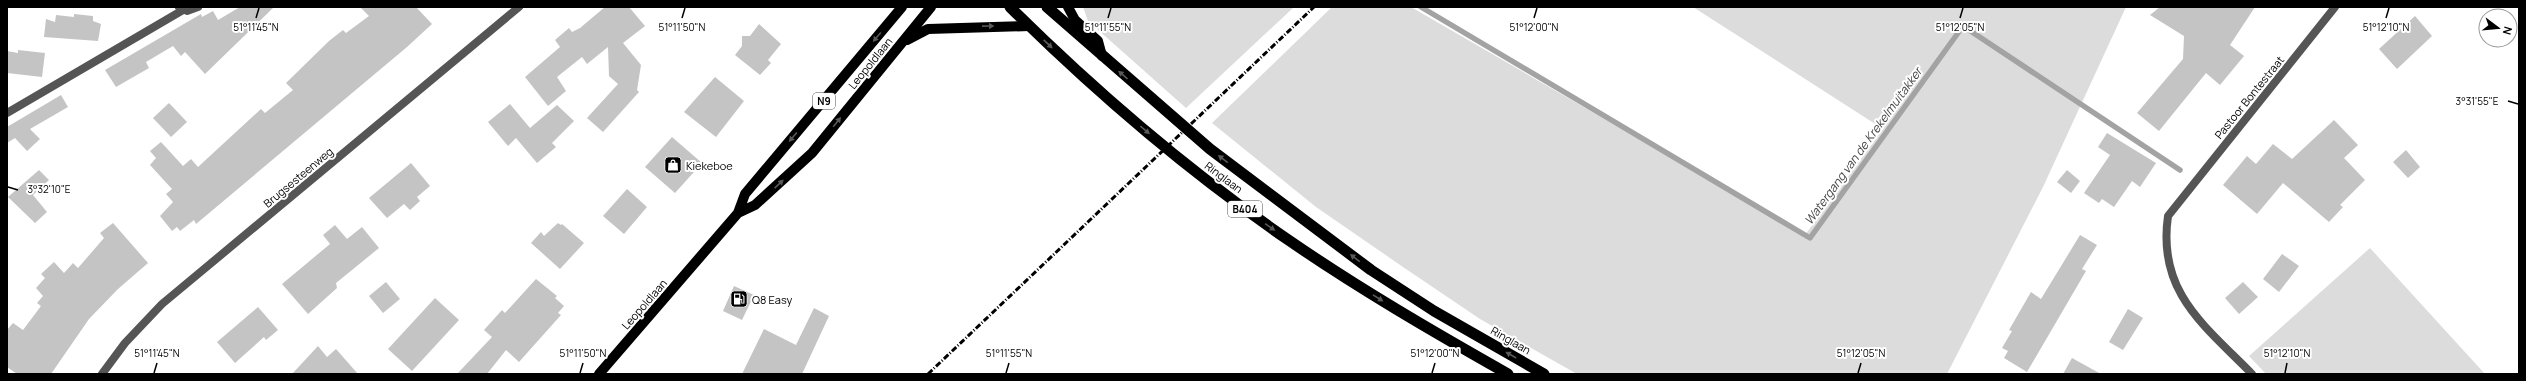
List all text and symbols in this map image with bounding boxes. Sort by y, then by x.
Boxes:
north arrow [2478,8,2518,48]
text: 51°11'45"N [233,20,279,34]
text: 51°11'50"N [659,20,706,34]
text: 51°11'55"N [1085,20,1131,34]
text: 51°12'00"N [1510,20,1559,34]
text: 51°12'05"N [1936,20,1984,34]
text: 51°12'10"N [2363,20,2409,34]
one-way arrow [982,23,995,29]
text: N [2500,25,2516,37]
one-way arrow [872,32,881,42]
street label: Leopoldlaan [845,34,895,92]
one-way arrow [1043,39,1053,48]
street label: Pastoor Bontestraat [2211,52,2287,142]
water label: Watergang van de Krekelmuitakker [1800,63,1927,228]
one-way arrow [1118,70,1128,79]
road number: N9 [813,93,835,109]
text: 3°31'55"E [2456,94,2499,108]
one-way arrow [832,117,841,128]
one-way arrow [1139,126,1150,135]
one-way arrow [789,131,798,142]
street label: Brugsesteenweg [260,144,336,210]
one-way arrow [1217,154,1228,163]
shop icon: Kiekeboe [663,155,683,175]
place label: Kiekeboe [686,158,733,173]
street label: Ringlaan [1202,158,1246,196]
one-way arrow [773,179,784,188]
text: 3°32'10"E [27,182,71,196]
road number: B404 [1228,201,1262,217]
one-way arrow [1265,223,1275,231]
one-way arrow [1350,254,1361,263]
street label: Leopoldlaan [618,276,670,332]
fuel station icon: Q8 Easy [729,289,749,309]
place label: Q8 Easy [752,292,792,307]
one-way arrow [1372,295,1384,302]
street label: Ringlaan [1488,323,1534,357]
text: 51°11'45"N [134,346,180,360]
text: 51°11'50"N [560,346,607,360]
text: 51°11'55"N [986,346,1032,360]
text: 51°12'00"N [1411,346,1460,360]
text: 51°12'05"N [1837,346,1885,360]
text: 51°12'10"N [2264,346,2310,360]
one-way arrow [1505,351,1517,358]

